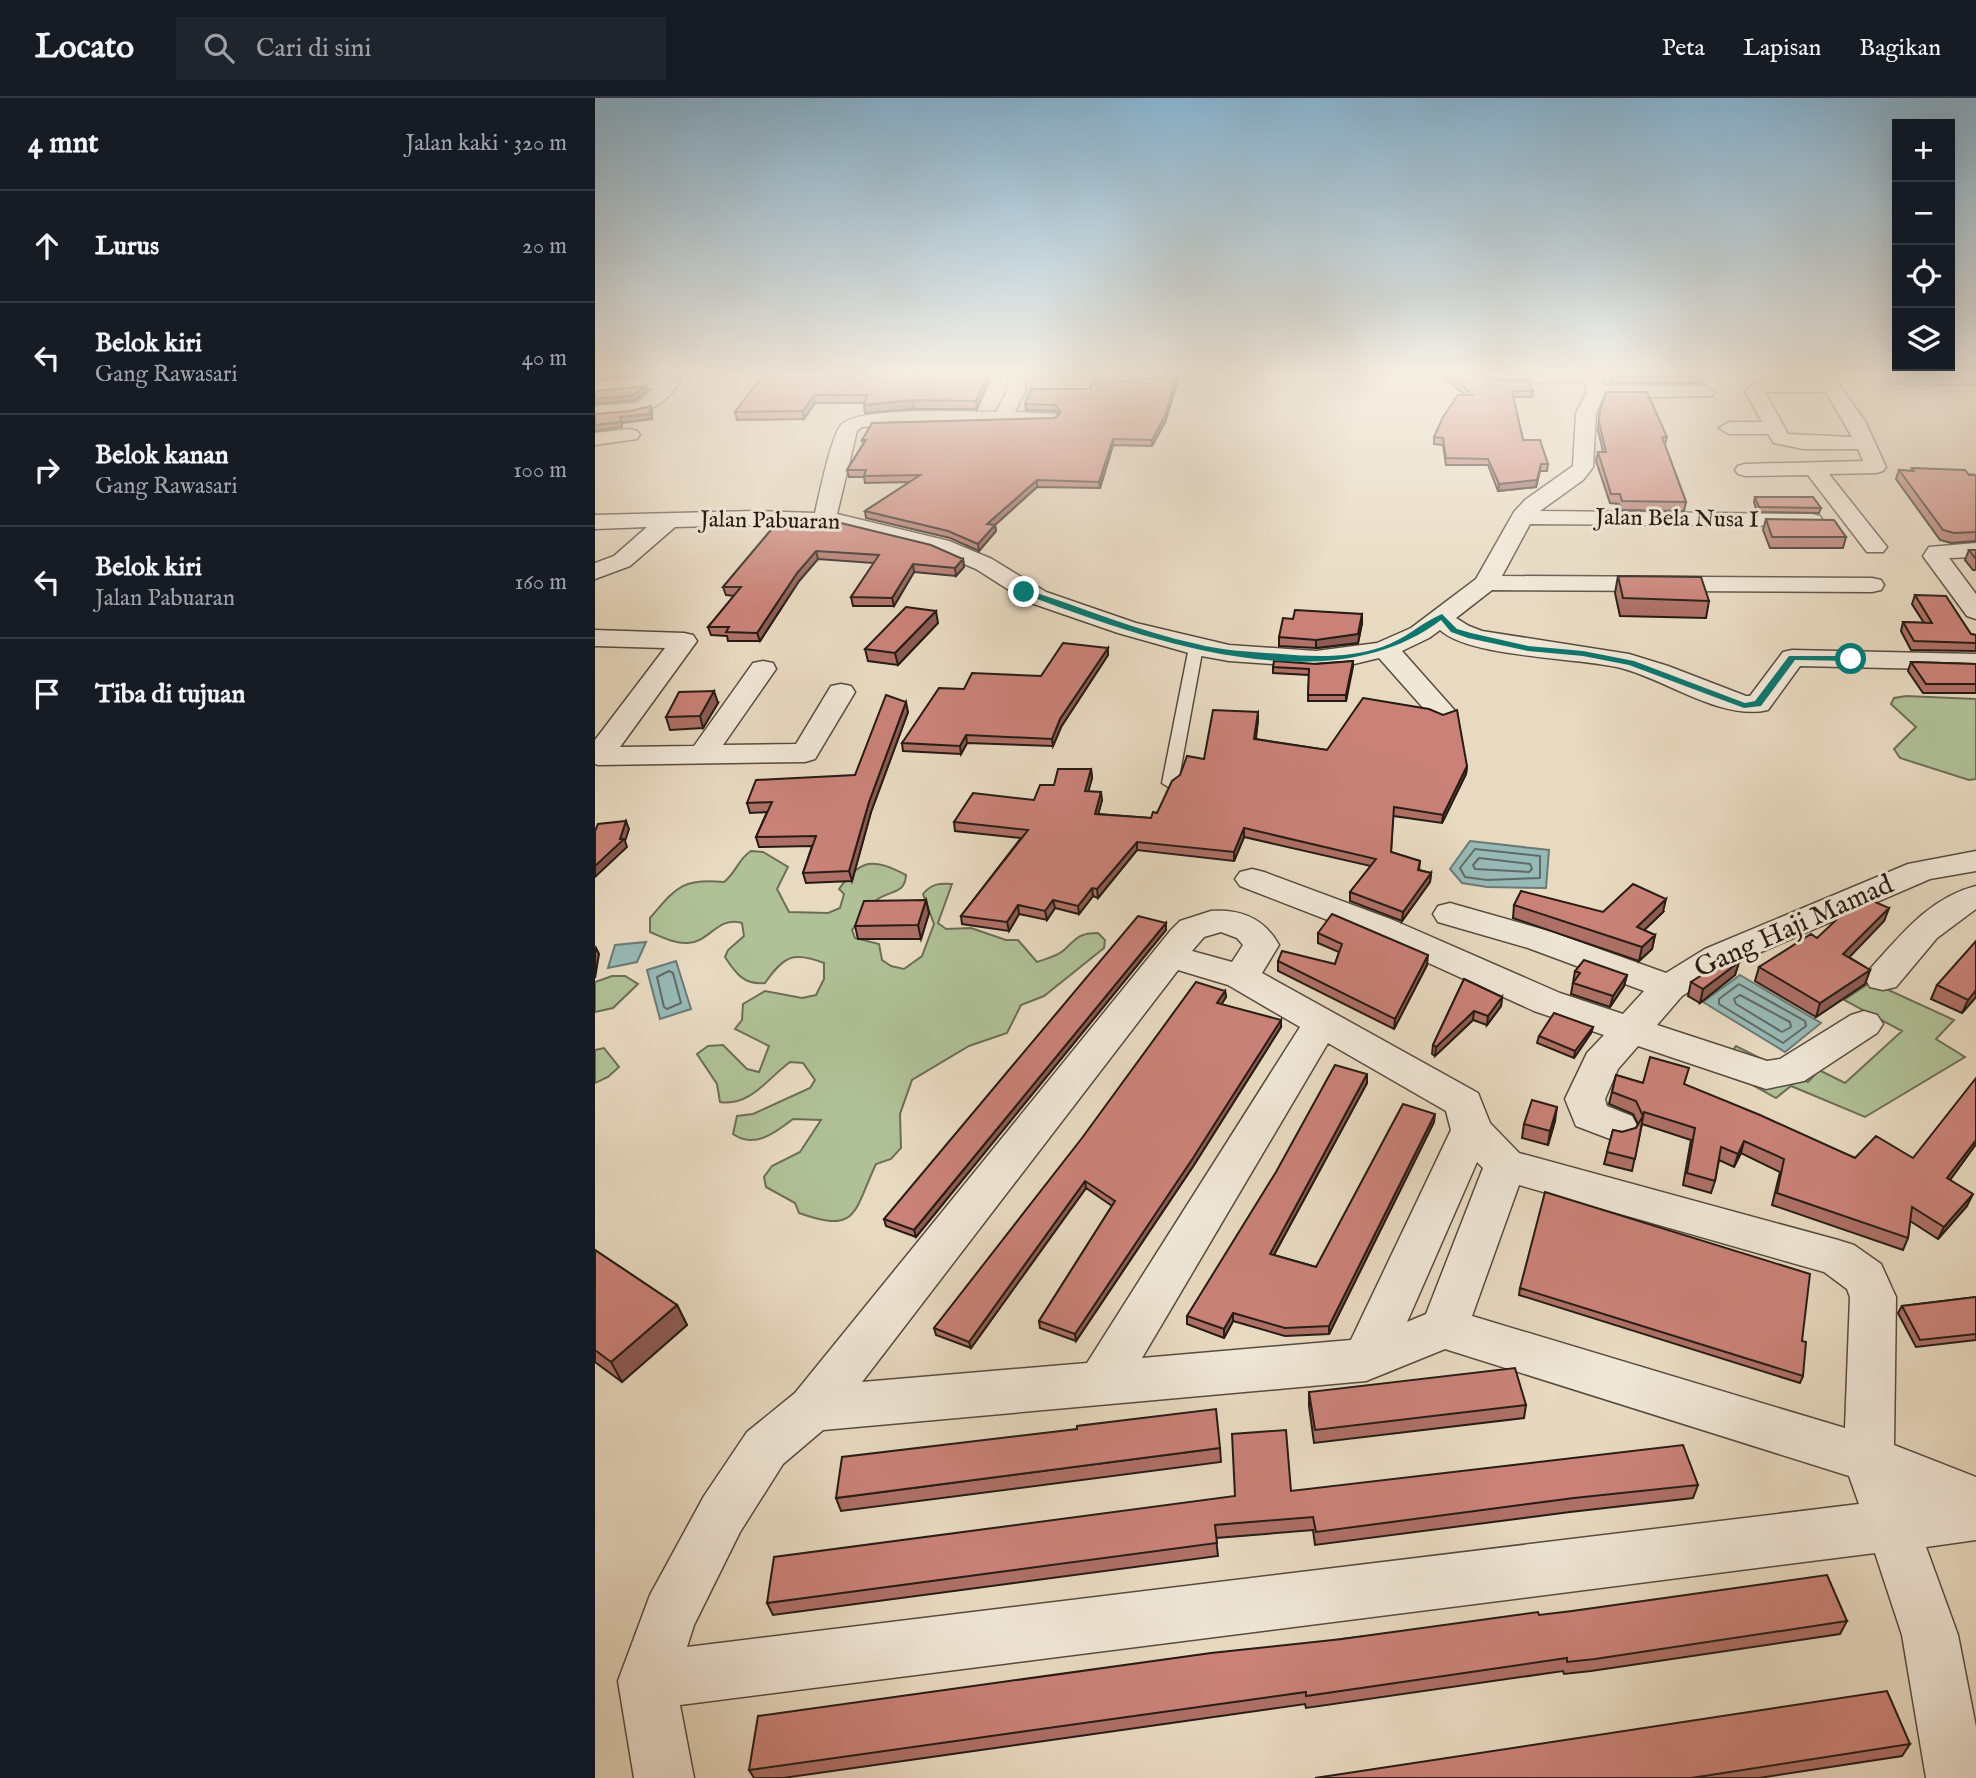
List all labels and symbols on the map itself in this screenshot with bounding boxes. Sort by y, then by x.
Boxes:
street label: Jalan Bela Nusa I [1592,503,1759,535]
street label: Jalan Pabuaran [697,505,840,537]
route end [1008,576,1039,607]
route start [1835,643,1866,674]
street label: Gang Haji Mamad [1689,867,1899,987]

